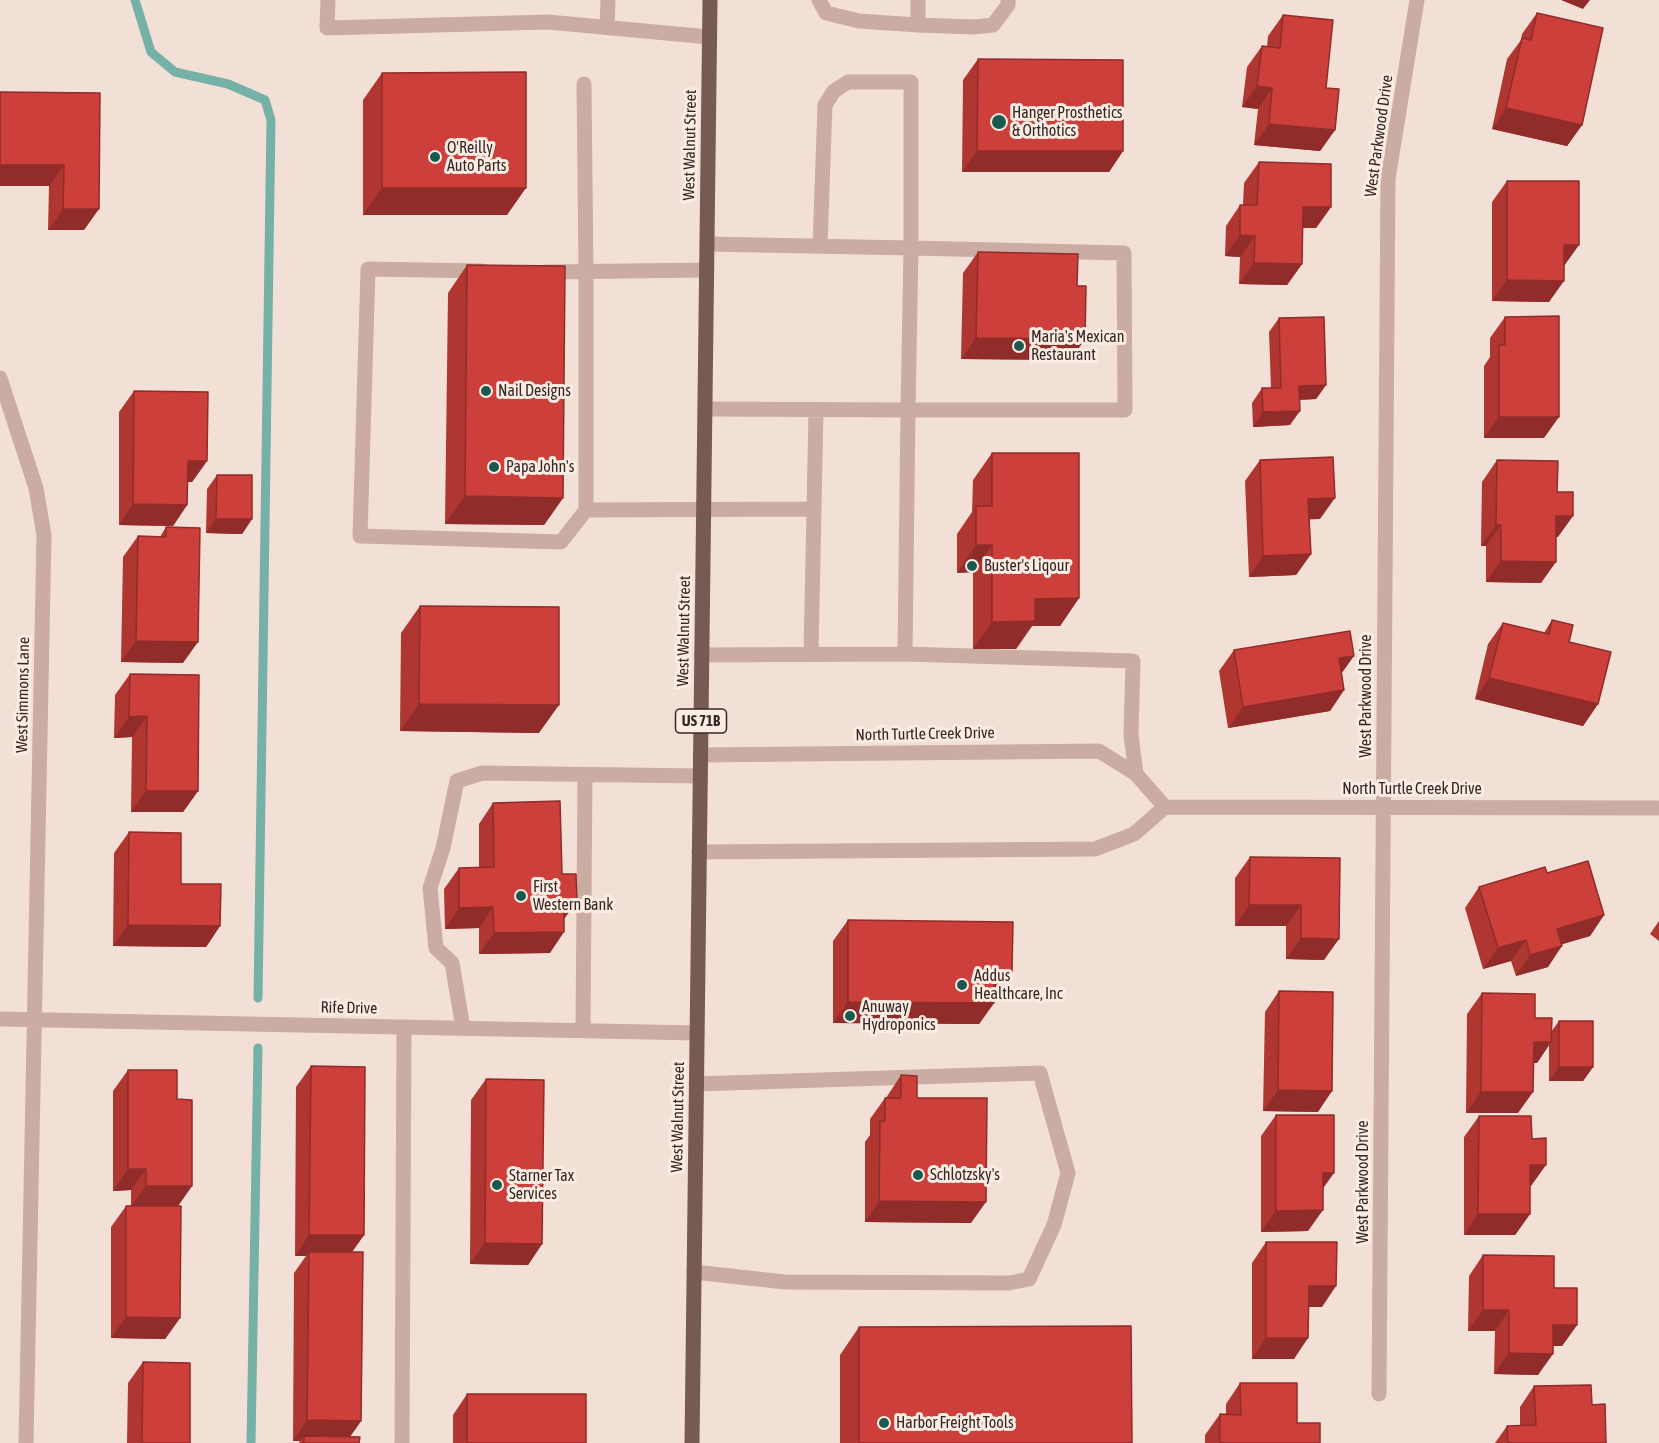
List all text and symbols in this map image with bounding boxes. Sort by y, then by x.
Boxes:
street label: West Parkwood Drive [1361,74,1397,198]
street label: West Walnut Street [679,89,701,201]
place label: Hanger Prosthetics & Orthotics [1012,103,1122,141]
marker: Hanger Prosthetics & Orthotics [990,113,1008,131]
place label: O'Reilly Auto Parts [447,138,507,176]
marker: O'Reilly Auto Parts [428,150,442,164]
place label: Maria's Mexican Restaurant [1031,327,1125,365]
marker: Maria's Mexican Restaurant [1012,339,1026,353]
place label: Nail Designs [498,381,571,401]
marker: Nail Designs [479,384,493,398]
place label: Papa John's [506,457,574,477]
marker: Papa John's [487,460,501,474]
place label: Buster's Liqour [984,556,1069,576]
marker: Buster's Liqour [965,559,979,573]
street label: West Walnut Street [673,575,695,687]
street label: West Parkwood Drive [1356,635,1376,757]
street label: West Simmons Lane [12,637,34,753]
road number: US 71B [676,709,726,733]
street label: North Turtle Creek Drive [855,723,995,745]
street label: North Turtle Creek Drive [1342,779,1482,799]
place label: First Western Bank [533,877,613,915]
marker: First Western Bank [514,889,528,903]
place label: Addus Healthcare, Inc [974,966,1063,1004]
marker: Addus Healthcare, Inc [955,978,969,992]
place label: Anuway Hydroponics [862,997,936,1035]
street label: Rife Drive [321,998,377,1018]
marker: Anuway Hydroponics [843,1009,857,1023]
street label: West Walnut Street [667,1061,689,1173]
street label: West Parkwood Drive [1353,1121,1373,1243]
place label: Schlotzsky's [930,1165,1000,1185]
place label: Starner Tax Services [509,1166,574,1204]
marker: Schlotzsky's [911,1168,925,1182]
marker: Starner Tax Services [490,1178,504,1192]
place label: Harbor Freight Tools [896,1413,1014,1433]
marker: Harbor Freight Tools [877,1416,891,1430]

